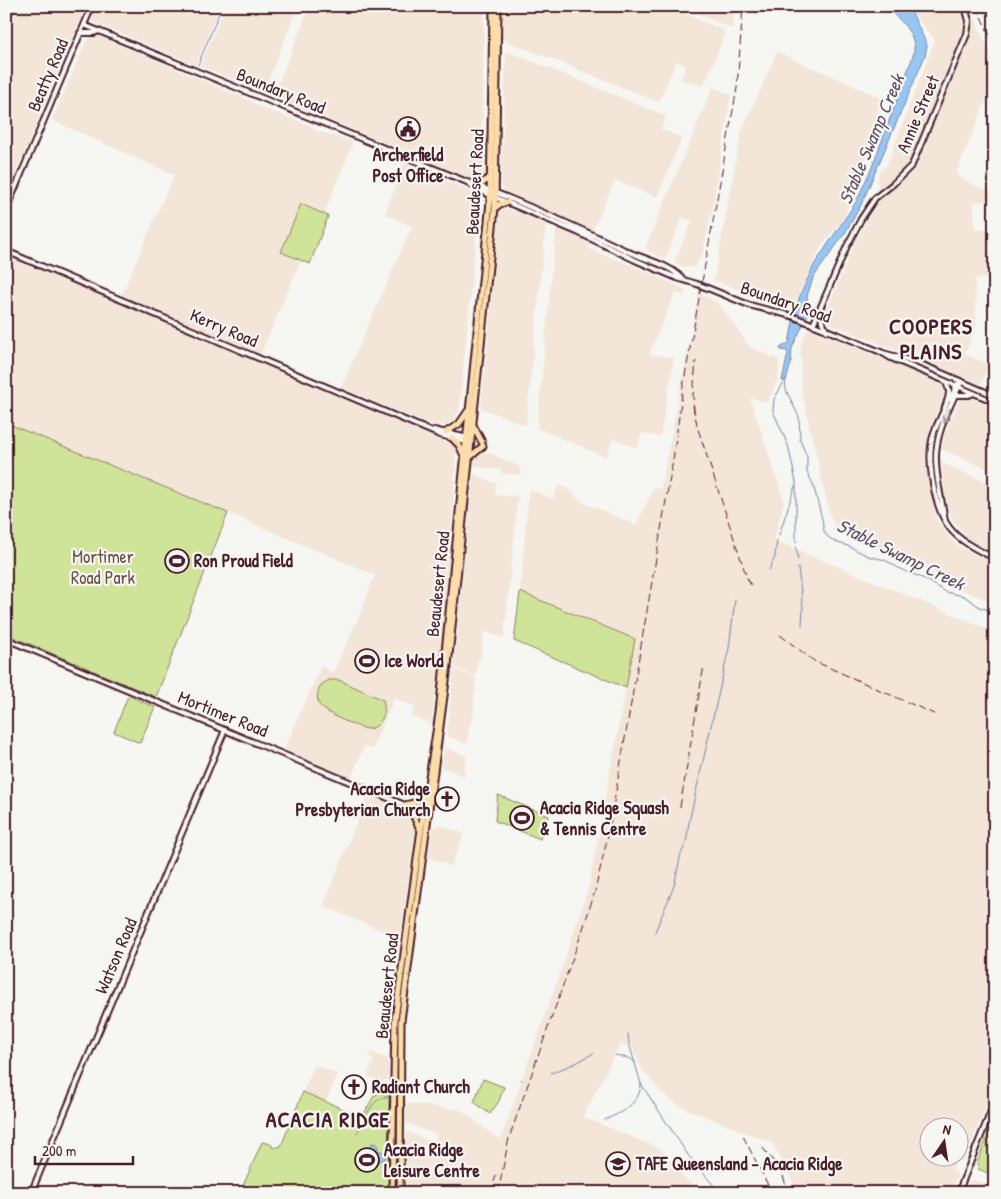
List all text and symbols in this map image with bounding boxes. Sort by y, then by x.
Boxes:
street label: Beatty Road [21,34,74,115]
street label: Boundary Road [233,61,329,120]
water label: Stable Swamp Creek [832,68,911,208]
street label: Annie Street [890,70,945,157]
public building icon: Archerfield Post Office [395,116,421,142]
street label: Beaudesert Road [459,129,490,235]
place label: Archerfield Post Office [373,142,444,188]
street label: Boundary Road [738,274,835,329]
street label: Kerry Road [186,302,262,353]
district label: COOPERS PLAINS [889,311,973,366]
one-way arrow [942,408,951,423]
water label: Stable Swamp Creek [833,512,971,597]
street label: Beaudesert Road [420,530,455,638]
park label: Mortimer Road Park [71,544,135,590]
sports icon: Ron Proud Field [164,548,190,574]
place label: Ron Proud Field [194,548,293,573]
sports icon: Ice World [354,648,380,674]
place label: Ice World [384,648,444,673]
street label: Mortimer Road [174,684,272,743]
place label: Acacia Ridge Presbyterian Church [296,776,431,823]
church icon: Acacia Ridge Presbyterian Church [434,786,460,812]
place label: Acacia Ridge Squash & Tennis Centre [540,795,669,841]
sports icon: Acacia Ridge Squash & Tennis Centre [509,805,535,831]
street label: Watson Road [88,914,143,998]
street label: Beaudesert Road [369,932,404,1040]
church icon: Radiant Church [341,1074,367,1100]
place label: Radiant Church [372,1074,470,1099]
district label: ACACIA RIDGE [266,1104,390,1134]
north arrow [918,1116,968,1166]
text: N [941,1119,953,1139]
scale bar [35,1134,132,1166]
place label: Acacia Ridge Leisure Centre [384,1137,481,1183]
text: 200 m [42,1140,76,1161]
sports icon: Acacia Ridge Leisure Centre [354,1147,380,1173]
school or university icon: TAFE Queensland - Acacia Ridge [605,1151,631,1177]
place label: TAFE Queensland - Acacia Ridge [635,1151,843,1177]

